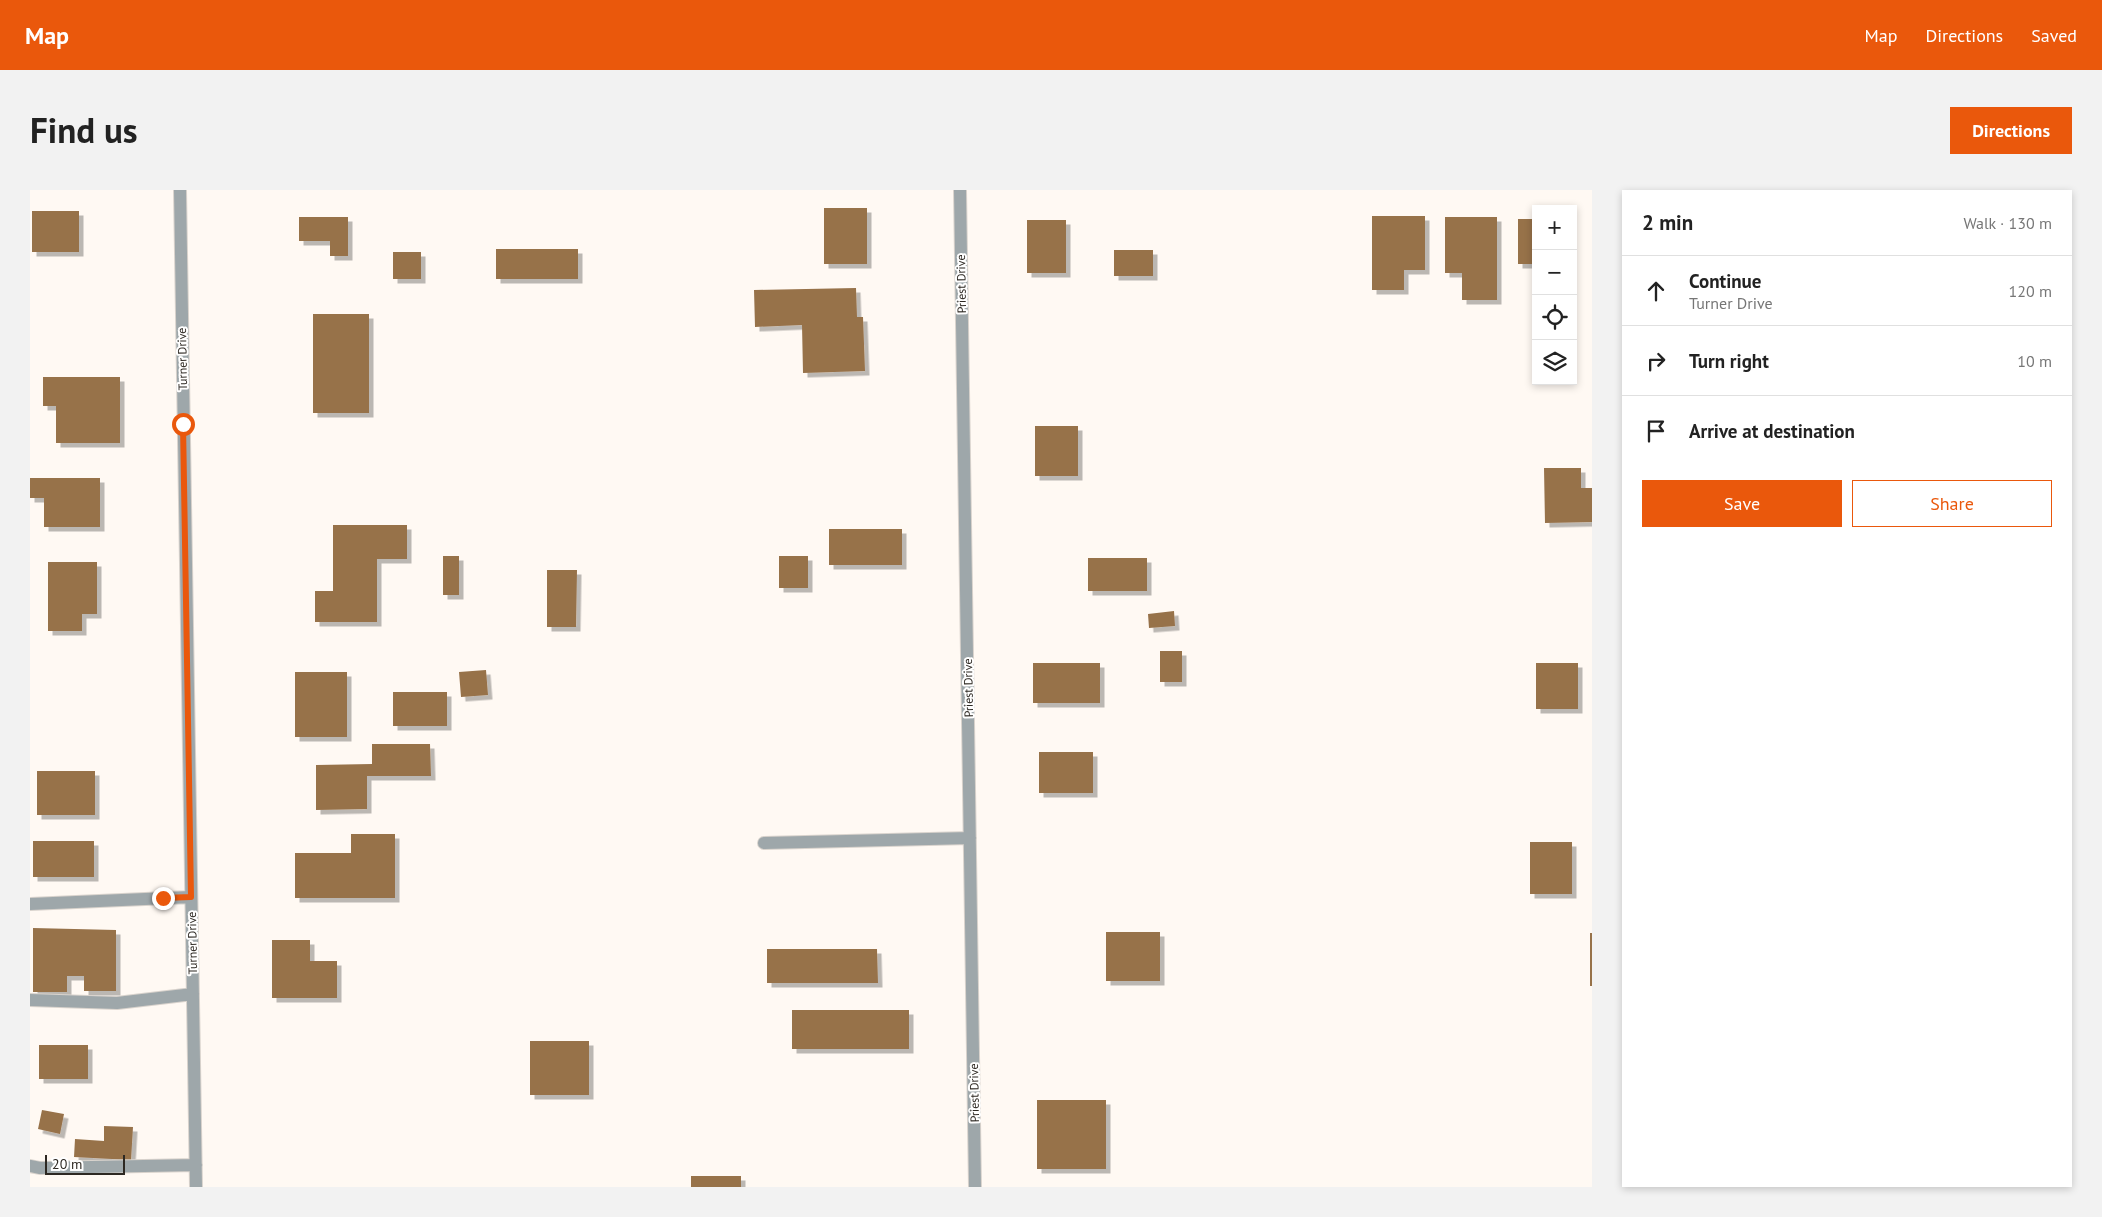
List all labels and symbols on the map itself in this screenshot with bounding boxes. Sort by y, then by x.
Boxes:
street label: Priest Drive [953,254,969,314]
street label: Turner Drive [174,327,190,391]
route start [172,413,195,436]
street label: Priest Drive [960,658,976,718]
route end [152,887,175,910]
street label: Turner Drive [184,911,200,975]
street label: Priest Drive [966,1063,982,1123]
scale bar [45,1152,125,1175]

